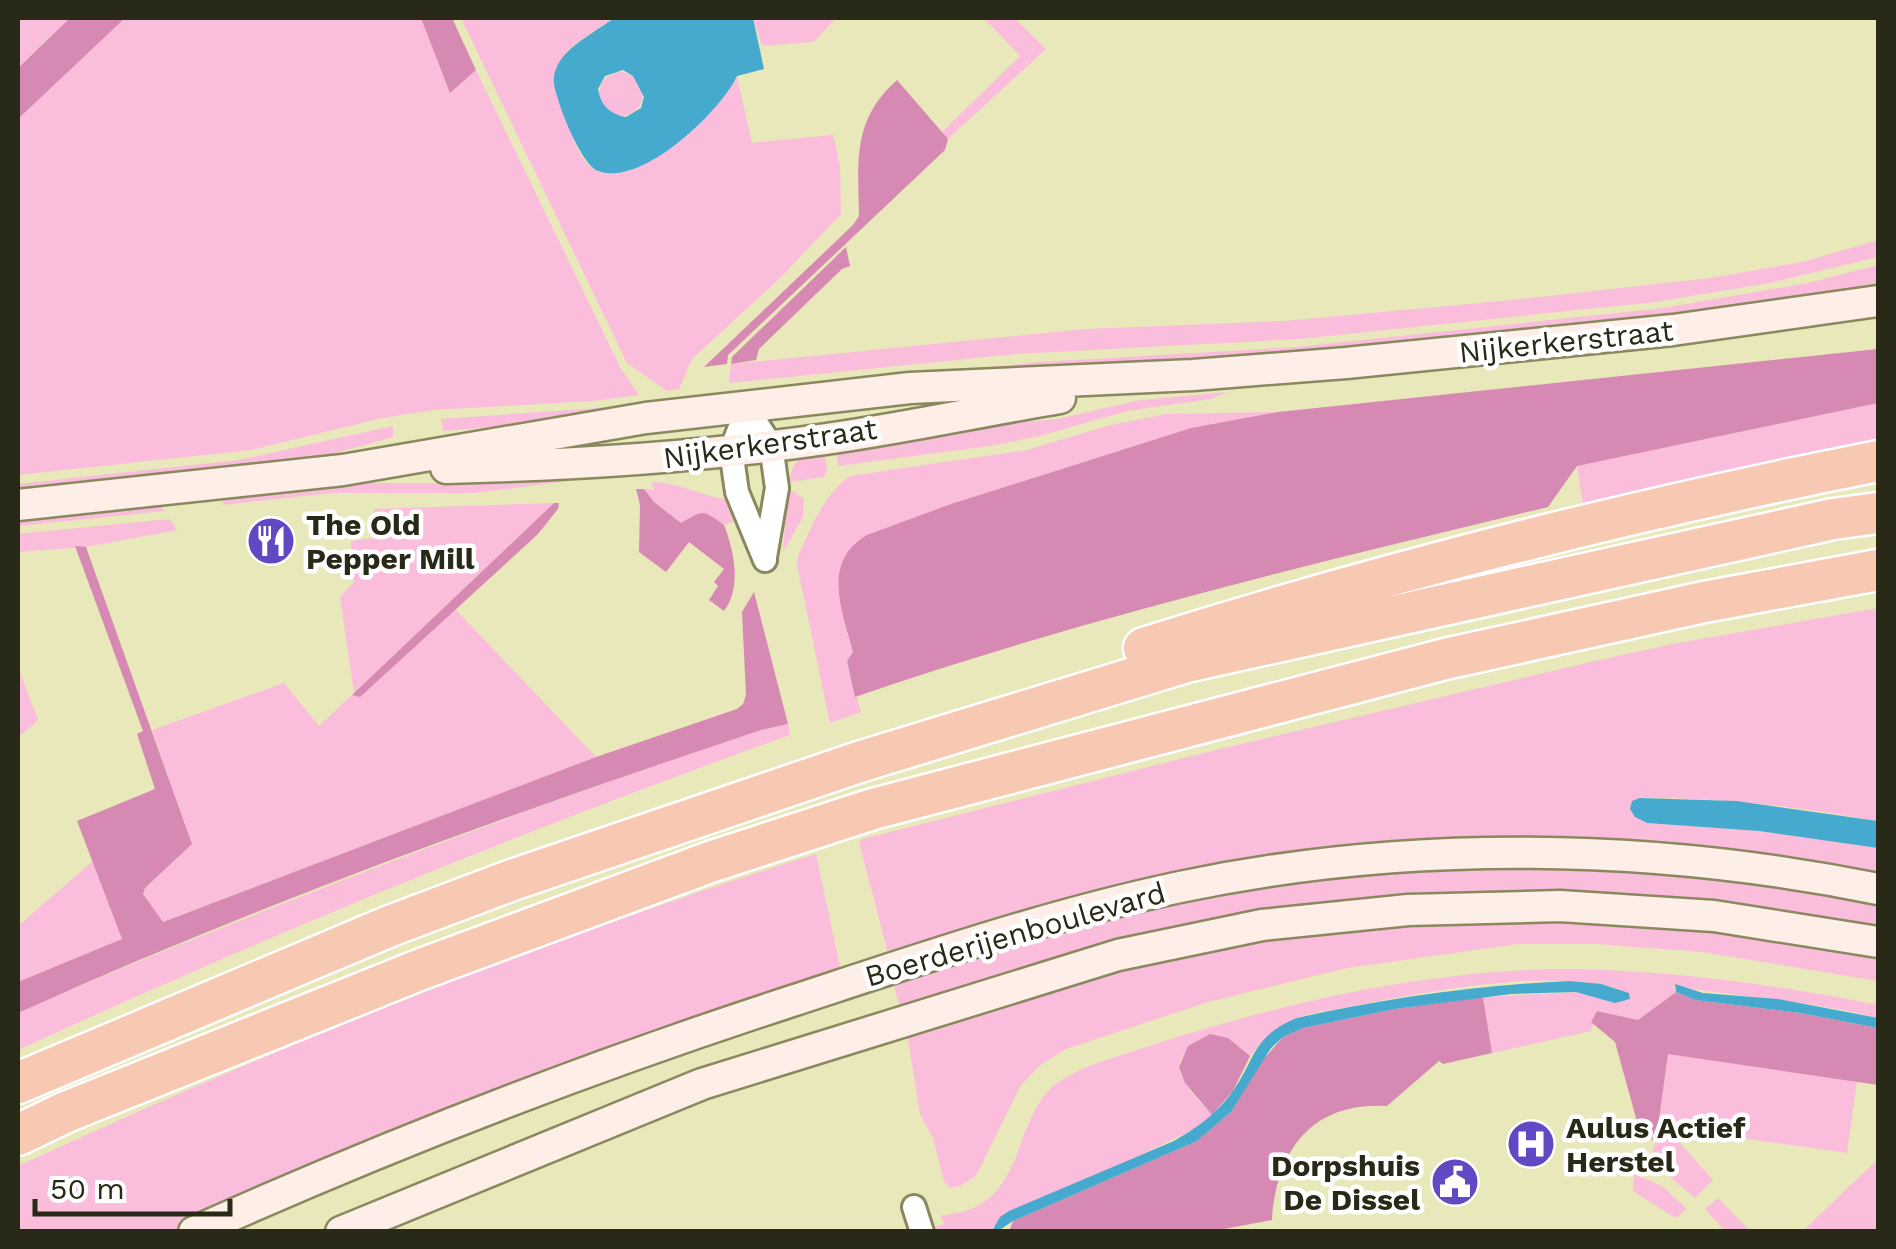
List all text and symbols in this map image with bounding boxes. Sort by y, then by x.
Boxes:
street label: Nijkerkerstraat [1457,312,1675,370]
street label: Nijkerkerstraat [661,411,880,475]
place label: The Old Pepper Mill [306,507,475,576]
restaurant icon: The Old Pepper Mill [245,515,297,567]
street label: Boerderijenboulevard [861,874,1169,994]
place label: Aulus Actief Herstel [1566,1110,1746,1179]
hospital icon: Aulus Actief Herstel [1505,1118,1557,1170]
place label: Dorpshuis De Dissel [1271,1148,1420,1217]
scale bar [35,1154,230,1216]
public building icon: Dorpshuis De Dissel [1429,1156,1481,1208]
text: 50 m [50,1171,125,1206]

